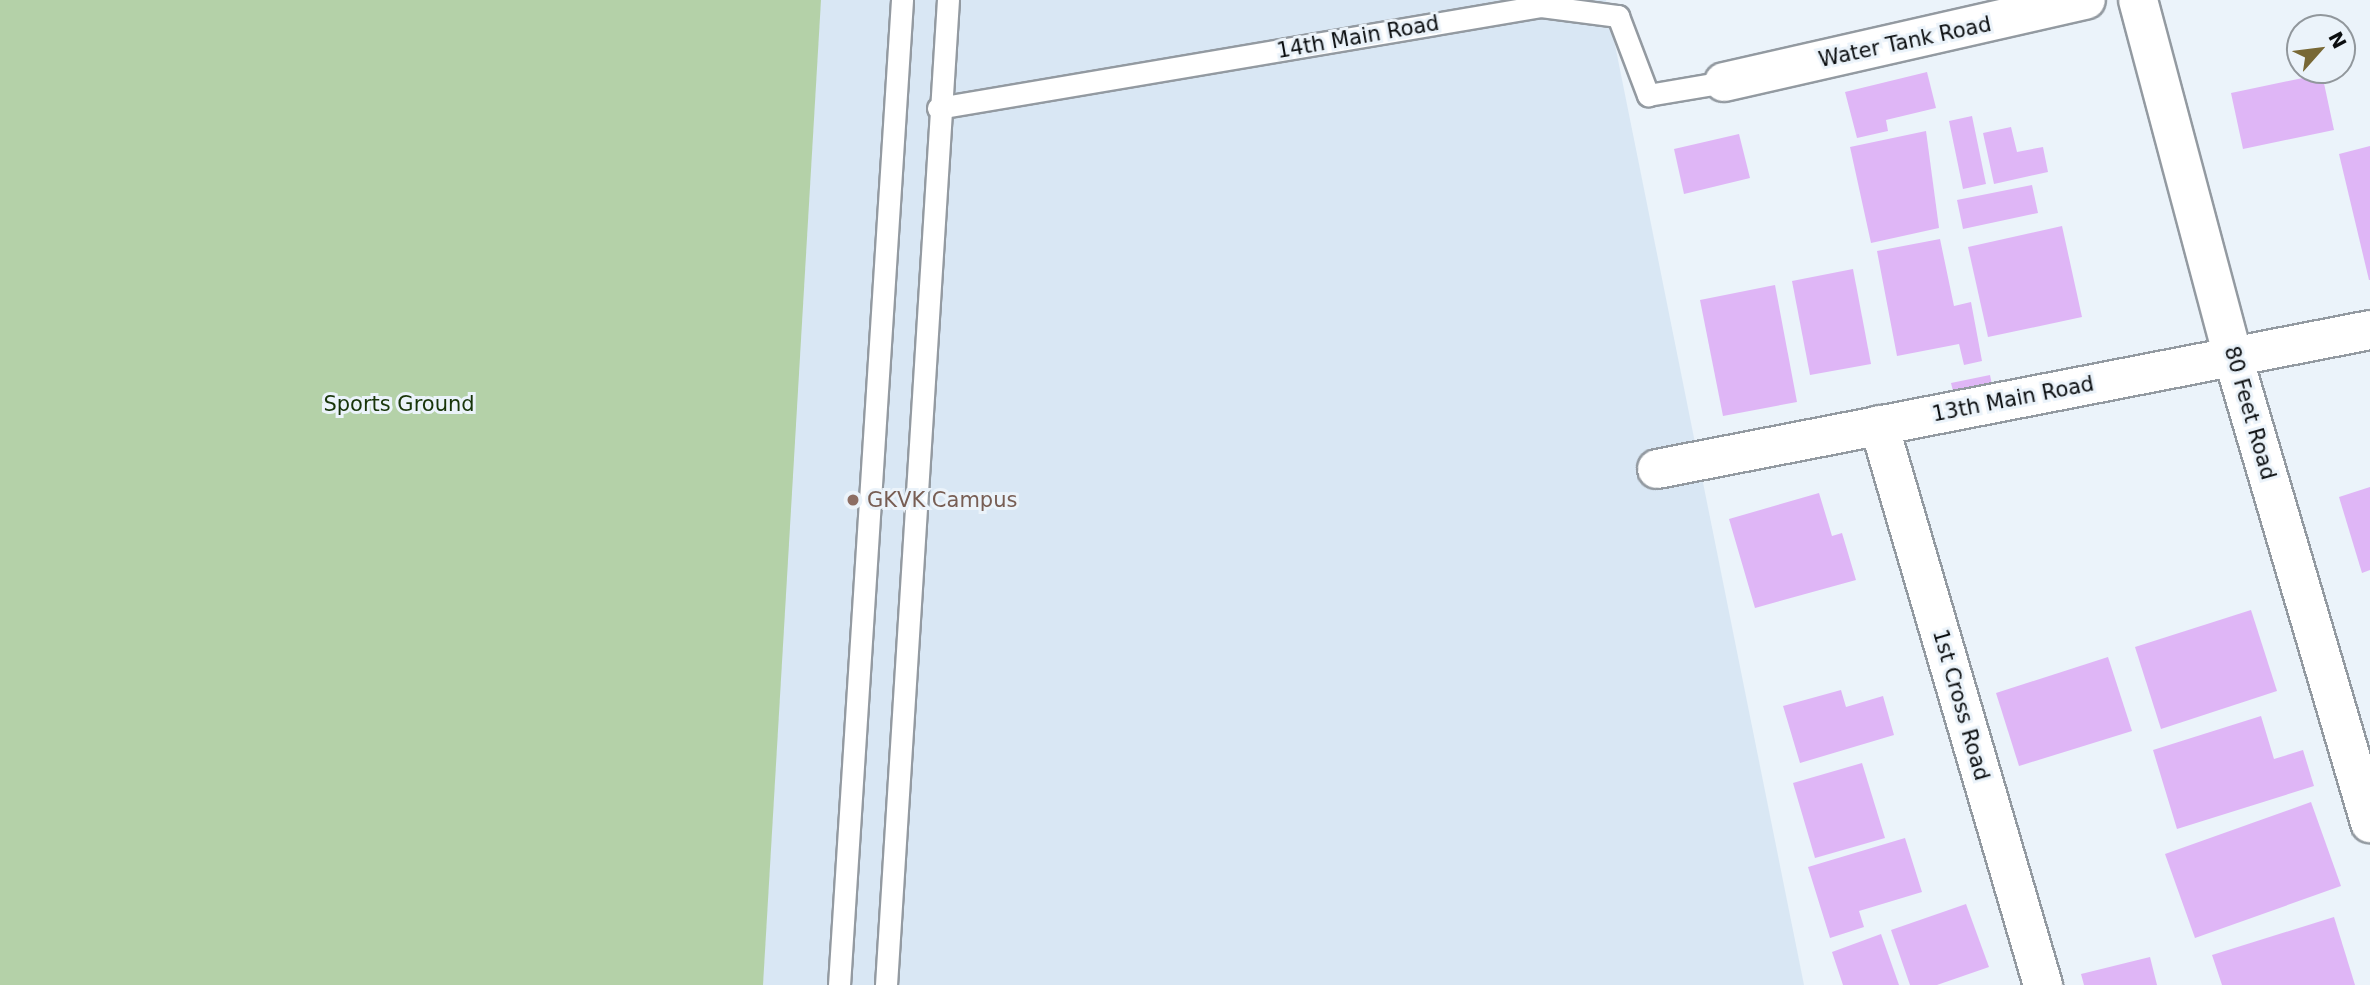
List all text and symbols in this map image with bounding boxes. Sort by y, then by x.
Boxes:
street label: 14th Main Road [1275,10,1441,64]
street label: Water Tank Road [1816,11,1994,73]
north arrow [2286,14,2356,84]
text: N [2324,28,2351,52]
street label: 80 Feet Road [2219,343,2281,483]
street label: 13th Main Road [1930,371,2096,427]
park label: Sports Ground [323,391,475,417]
place label: GKVK Campus [867,487,1017,513]
marker: GKVK Campus [845,492,861,508]
street label: 1st Cross Road [1927,626,1995,784]

